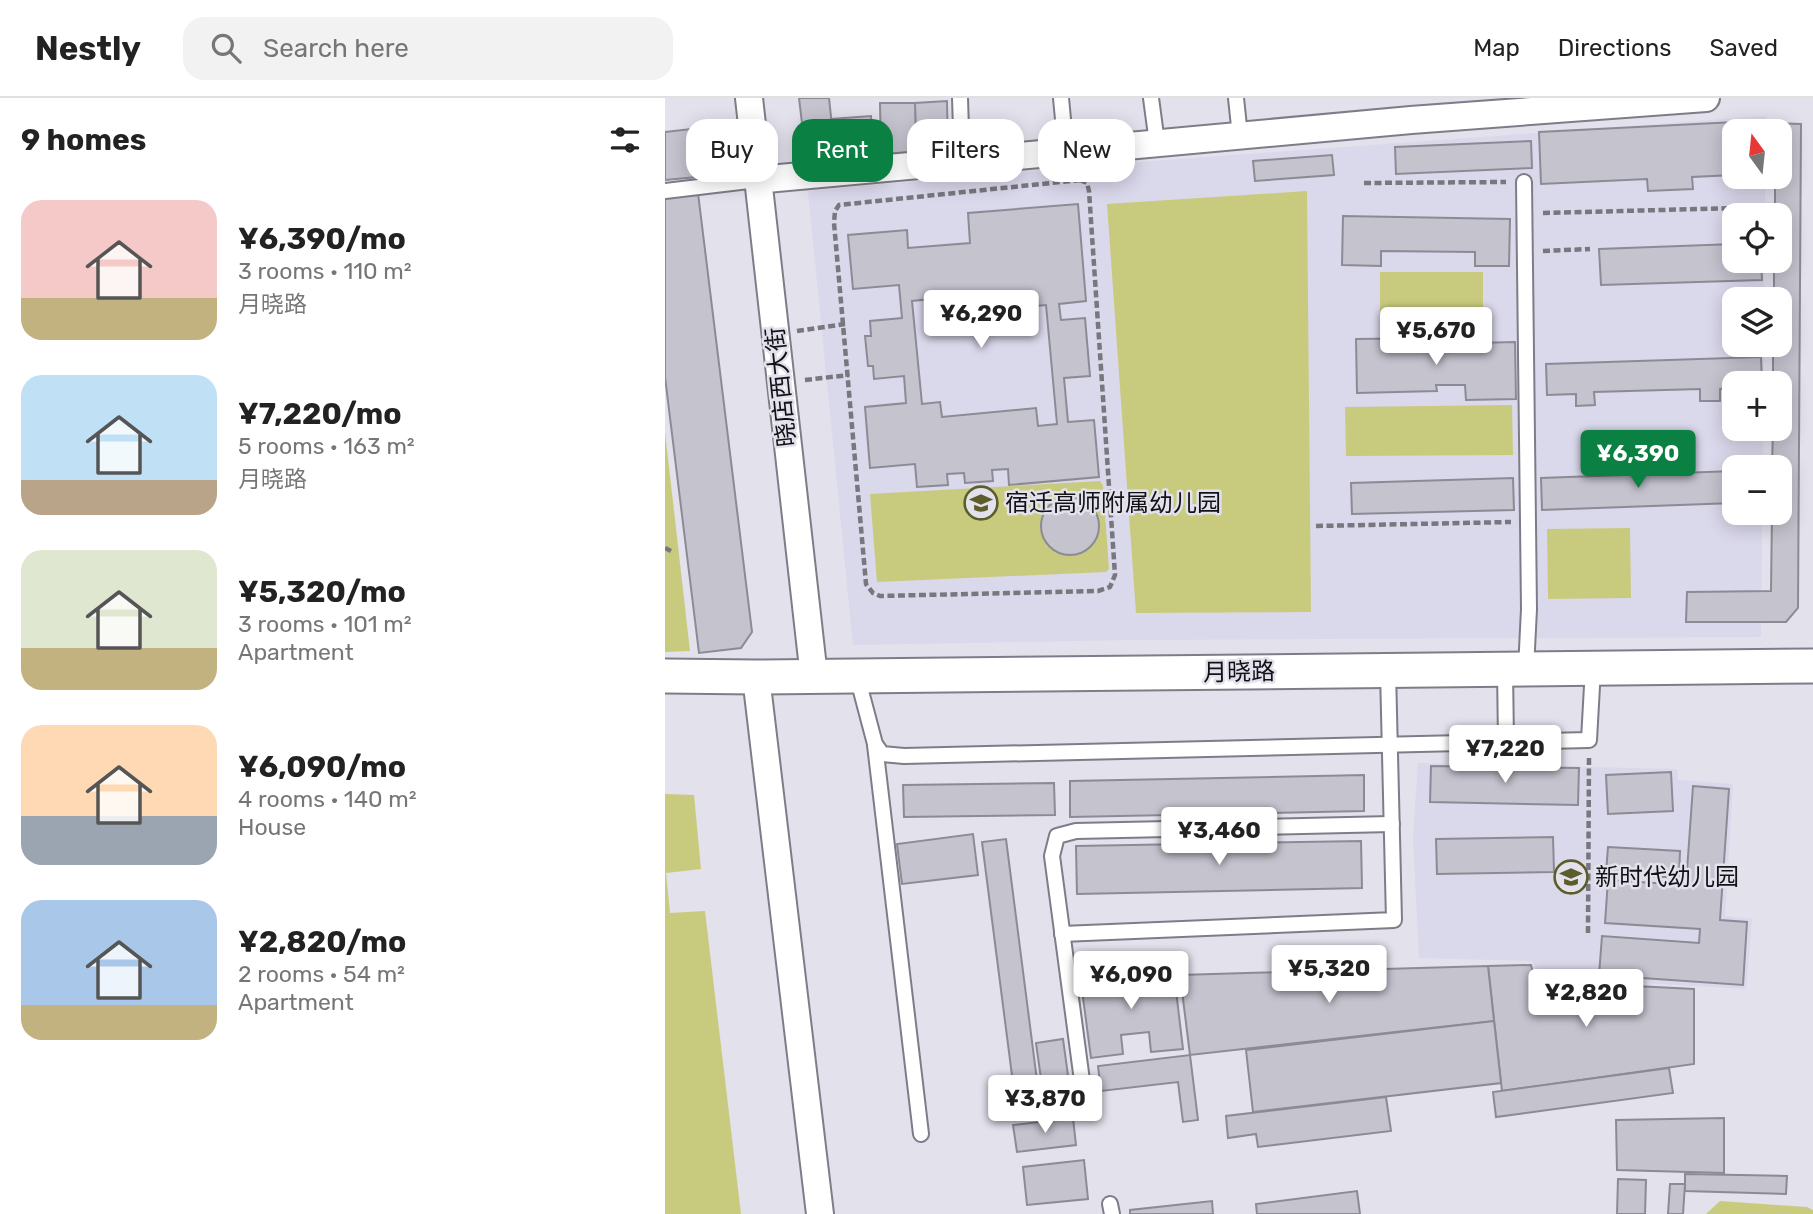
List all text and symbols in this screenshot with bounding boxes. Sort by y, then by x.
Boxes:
search box [183,17,673,80]
text: Nestly [35,29,141,68]
icon: search [207,29,245,67]
text: Search here [263,33,409,64]
text: Map [1473,34,1520,62]
text: Directions [1558,34,1671,62]
text: Saved [1709,34,1778,62]
chip: Buy [686,119,778,182]
chip: Rent [792,119,893,182]
chip: Filters [907,119,1024,182]
chip: New [1038,119,1135,182]
north arrow [1722,119,1792,189]
map controls [1722,119,1792,525]
icon: filters [606,121,644,159]
text: 9 homes [21,122,146,158]
button: locate [1722,203,1792,273]
text: ¥6,390/mo [238,221,406,257]
icon: home [77,228,161,312]
text: 3 rooms · 110 m² [238,257,412,285]
button: layers [1722,287,1792,357]
text: 月晓路 [238,290,307,318]
pin: ¥6,290 [924,290,1038,350]
text: ¥6,290 [940,299,1022,327]
pin: ¥5,670 [1379,308,1493,367]
text: ¥5,670 [1396,316,1476,344]
street label: 晓店西大街 [761,326,801,448]
button: + [1722,371,1792,441]
text: ¥7,220/mo [238,396,402,432]
icon: home [77,403,161,487]
pin: ¥6,390 [1581,430,1695,490]
text: 5 rooms · 163 m² [238,432,415,460]
text: ¥6,390 [1597,439,1679,467]
button: − [1722,455,1792,525]
text: 月晓路 [238,465,307,493]
school or university icon: 宿迁高师附属幼儿园 [962,484,1000,522]
place label: 宿迁高师附属幼儿园 [1005,489,1221,517]
text: ¥5,320/mo [238,574,406,610]
icon: home [77,578,161,662]
text: 3 rooms · 101 m² [238,610,412,638]
text: Apartment [238,638,354,666]
street label: 月晓路 [1203,657,1275,687]
pin: ¥7,220 [1448,726,1562,785]
text: ¥7,220 [1465,734,1545,762]
text: ¥6,090/mo [238,749,406,785]
icon: home [77,753,161,837]
text: 4 rooms · 140 m² [238,785,417,813]
pin: ¥3,460 [1162,808,1276,867]
text: House [238,813,306,841]
text: ¥3,460 [1177,816,1261,844]
school or university icon: 新时代幼儿园 [1552,858,1590,896]
place label: 新时代幼儿园 [1595,863,1739,891]
text: ¥2,820/mo [238,924,406,960]
icon: home [77,928,161,1012]
pin: ¥5,320 [1272,946,1386,1005]
pin: ¥6,090 [1074,951,1188,1011]
text: ¥5,320 [1288,954,1370,982]
text: 2 rooms · 54 m² [238,960,405,988]
text: ¥6,090 [1089,960,1173,988]
pin: ¥2,820 [1529,970,1643,1029]
text: ¥2,820 [1544,978,1628,1006]
text: Apartment [238,988,354,1016]
pin: ¥3,870 [988,1076,1102,1135]
text: ¥3,870 [1004,1084,1086,1112]

